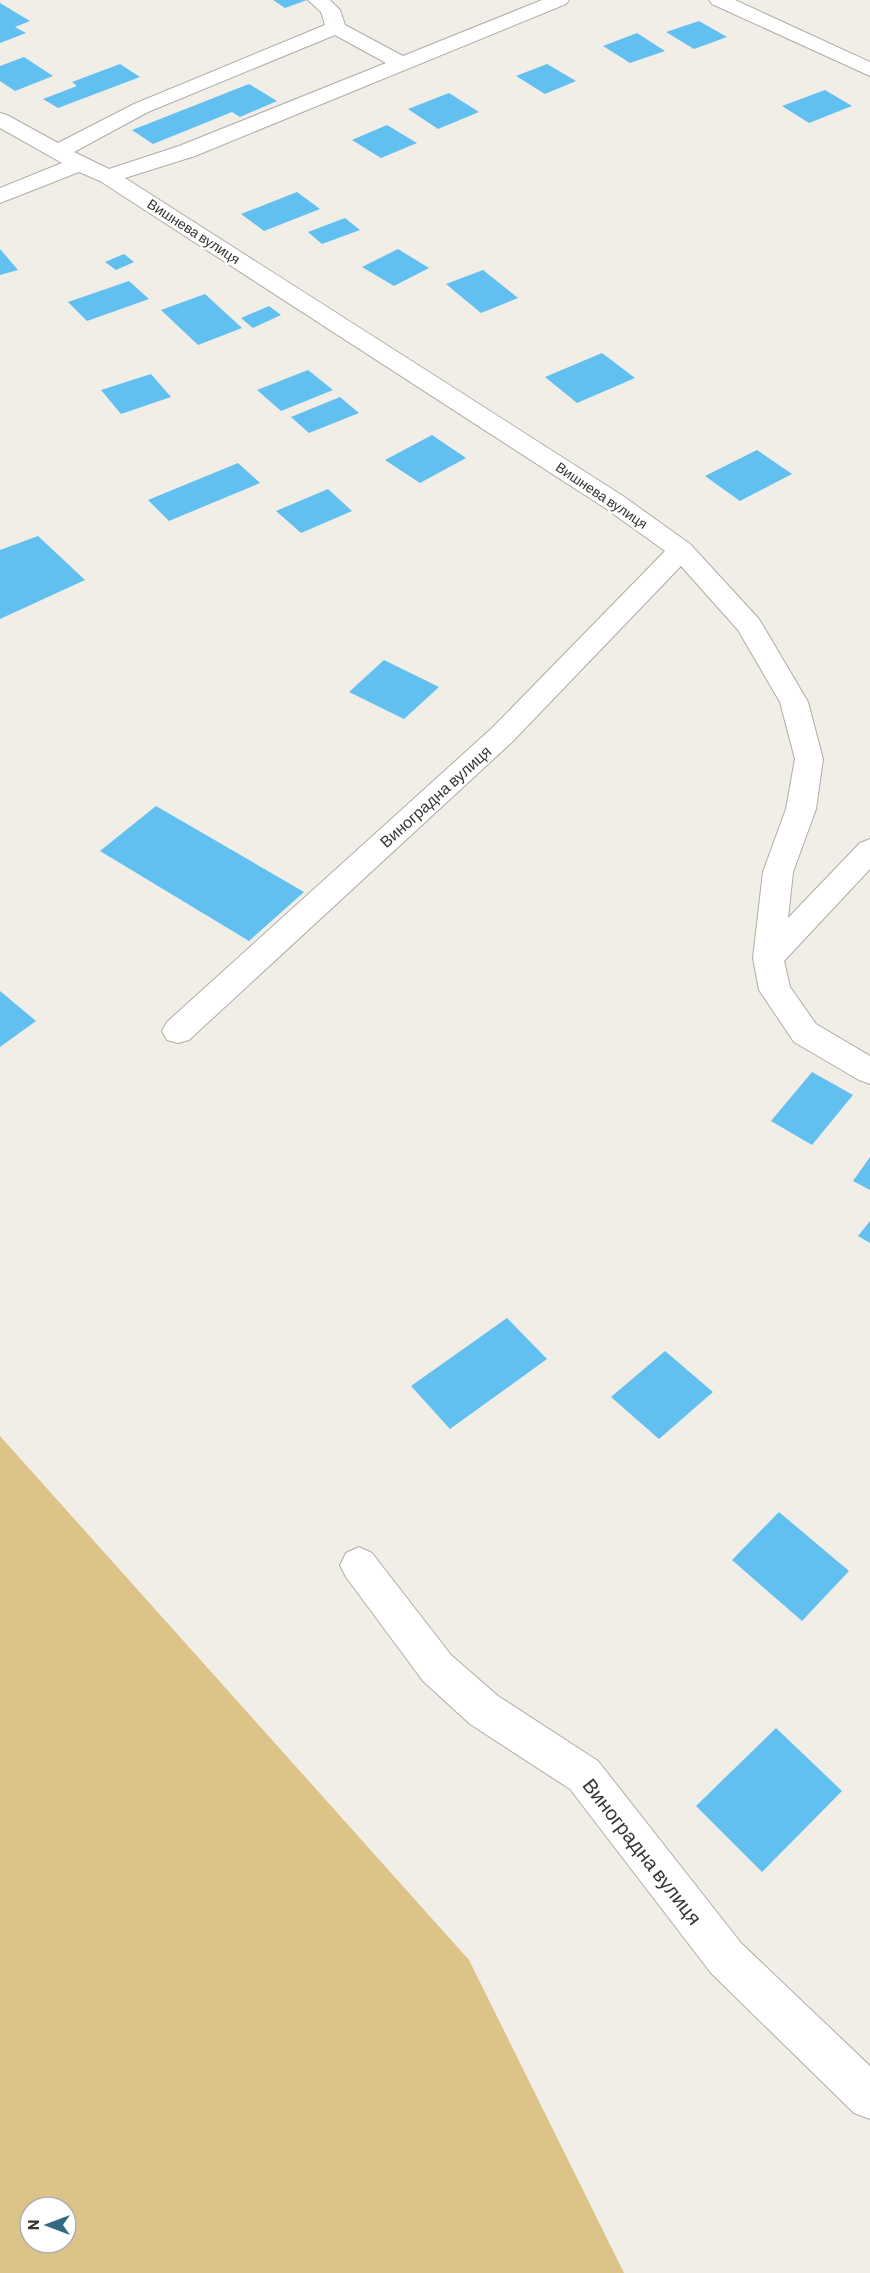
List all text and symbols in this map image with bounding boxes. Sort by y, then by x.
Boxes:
street label: Вишнева вулиця [144,195,244,267]
street label: Вишнева вулиця [553,458,651,532]
street label: Виноградна вулиця [375,741,495,851]
street label: Виноградна вулиця [578,1773,708,1929]
north arrow [18,2195,78,2255]
text: N [23,2220,42,2230]

